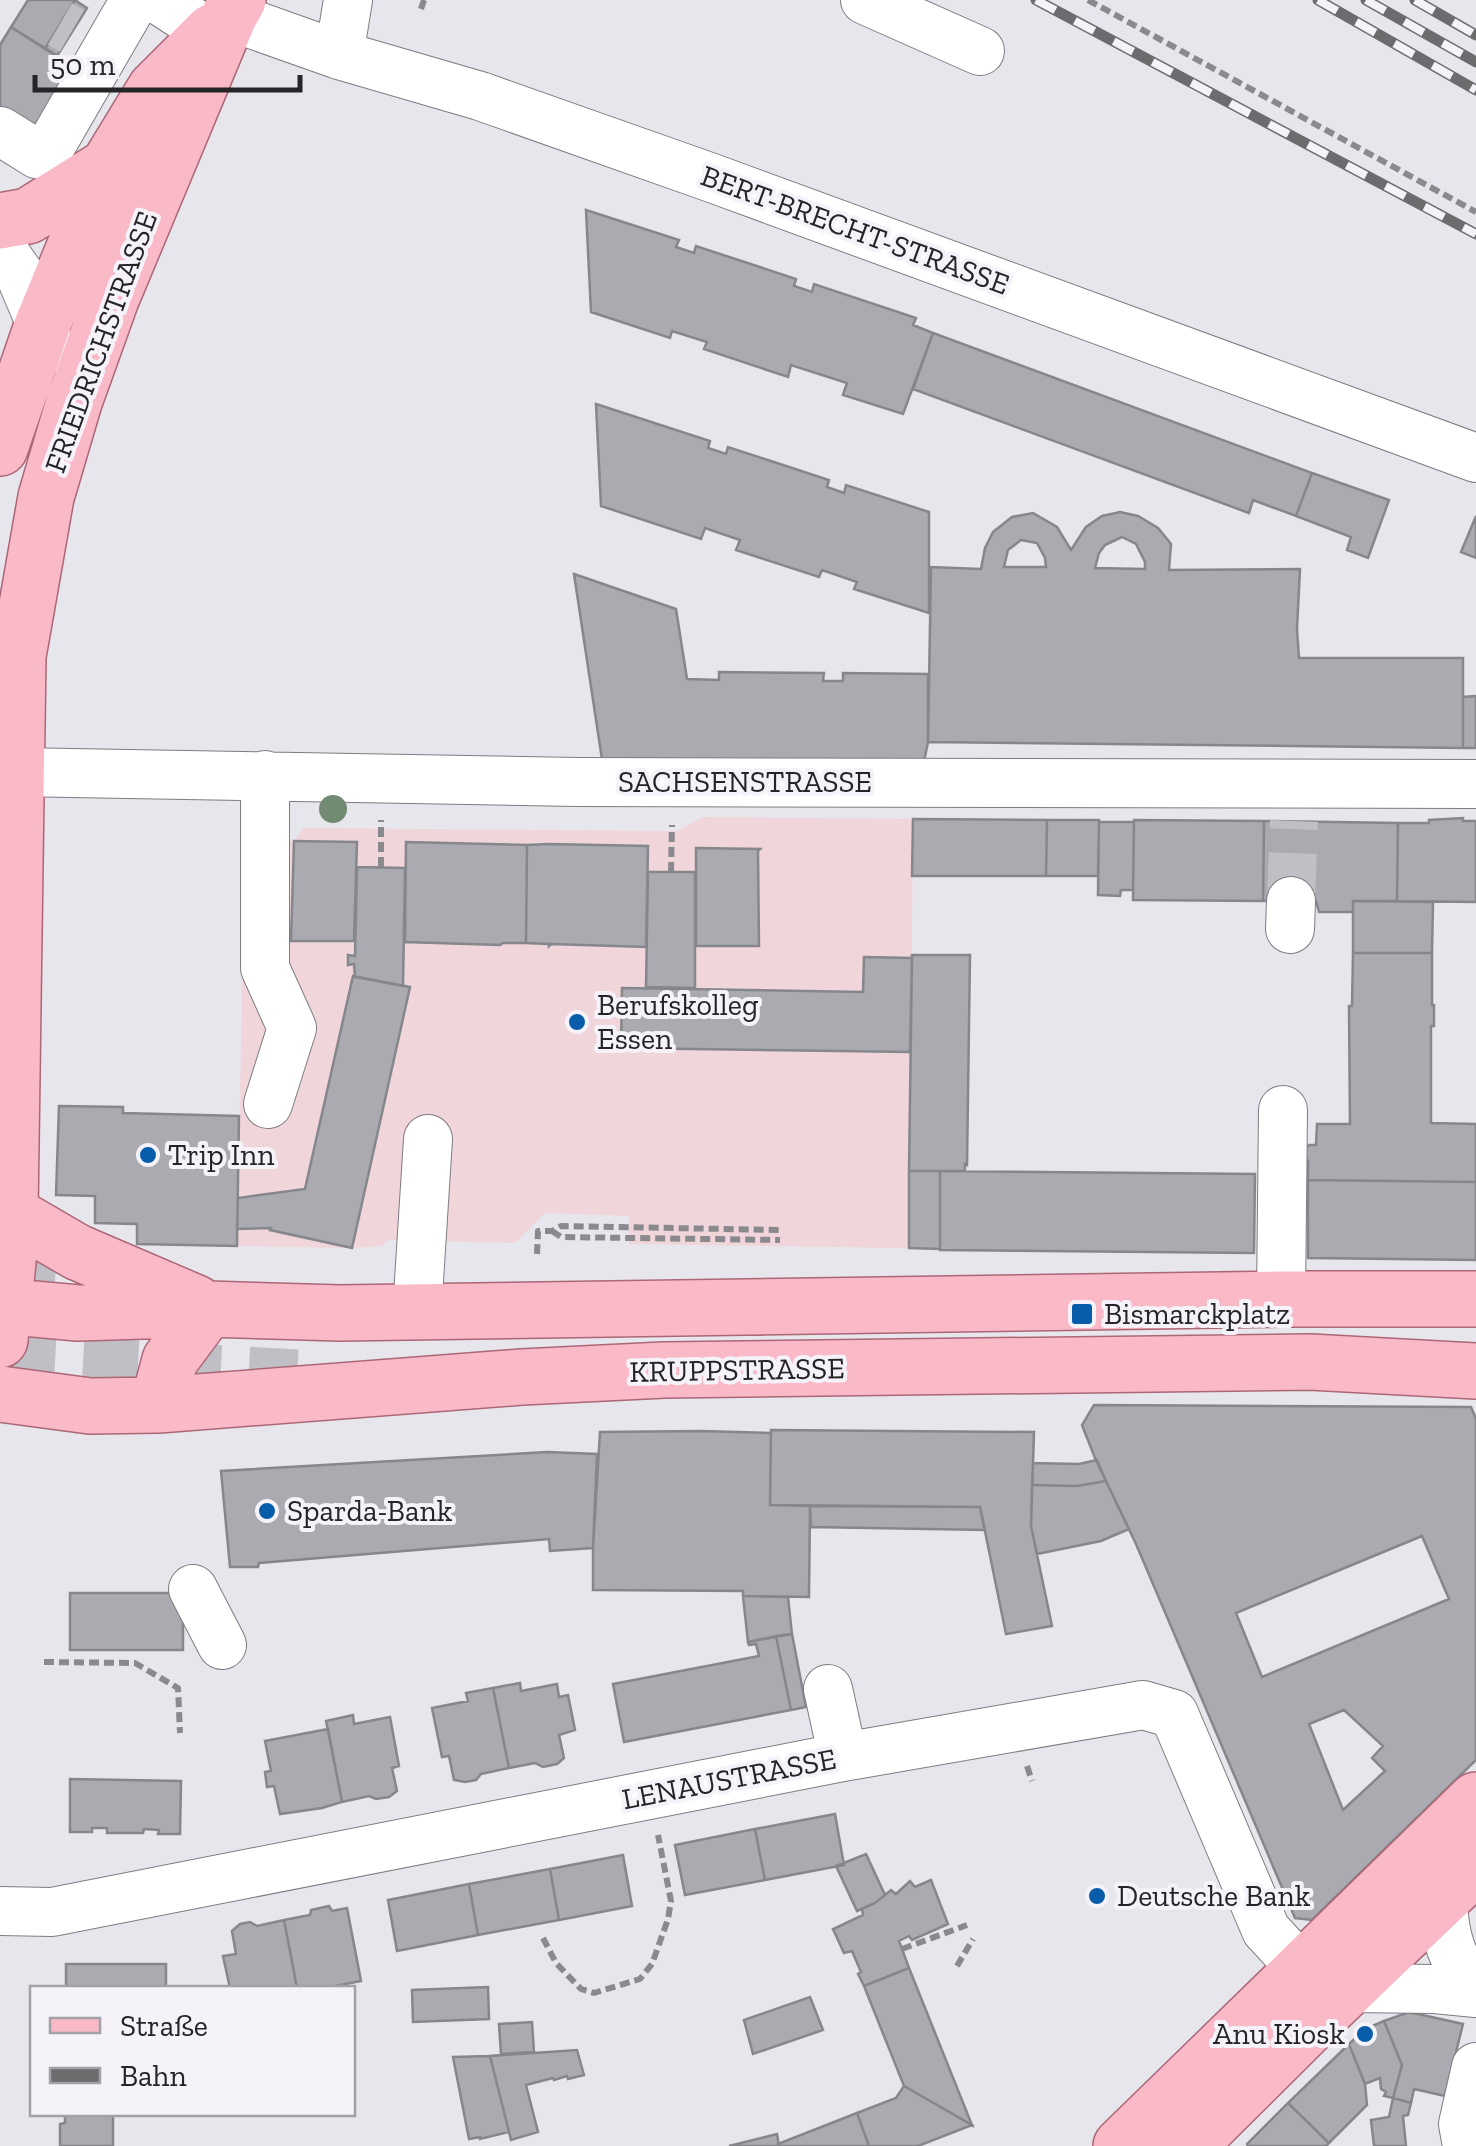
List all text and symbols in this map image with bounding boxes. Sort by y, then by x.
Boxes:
scale bar [35,30,300,92]
text: 50 m [50,47,115,83]
street label: BERT-BRECHT-STRASSE [696,157,1014,303]
street label: FRIEDRICHSTRASSE [37,206,165,478]
street label: SACHSENSTRASSE [618,764,872,800]
place label: Berufskolleg Essen [597,987,758,1057]
marker: Berufskolleg Essen [566,1011,588,1033]
place label: Trip Inn [168,1137,275,1173]
marker: Trip Inn [137,1144,159,1166]
place label: Bismarckplatz [1104,1296,1290,1332]
marker: Bismarckplatz [1069,1301,1095,1327]
street label: KRUPPSTRASSE [629,1350,845,1390]
place label: Sparda-Bank [287,1493,453,1529]
marker: Sparda-Bank [256,1500,278,1522]
street label: LENAUSTRASSE [619,1741,839,1817]
place label: Deutsche Bank [1117,1878,1311,1914]
marker: Deutsche Bank [1086,1885,1108,1907]
legend [30,1986,355,2116]
text: Straße [120,2008,208,2044]
place label: Anu Kiosk [1213,2016,1345,2052]
marker: Anu Kiosk [1354,2023,1376,2045]
text: Bahn [120,2058,187,2094]

